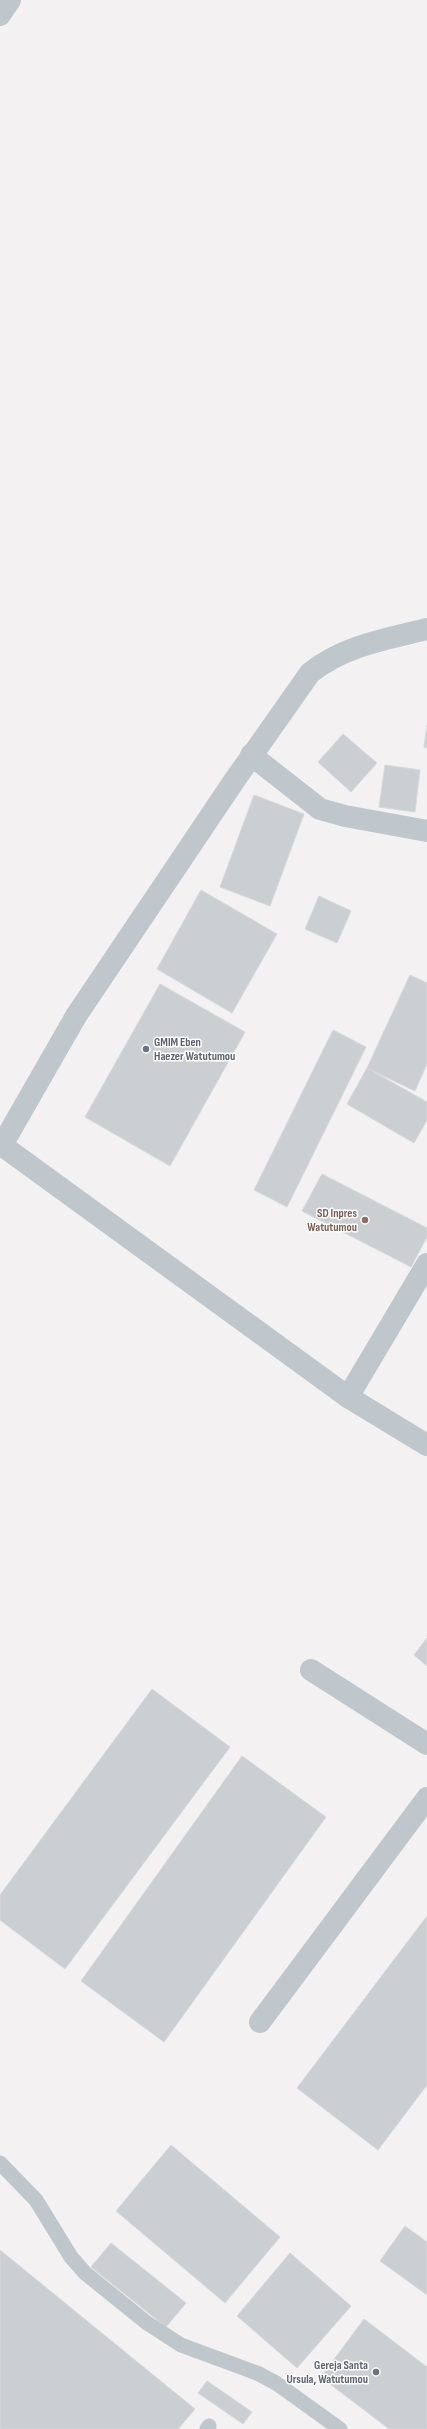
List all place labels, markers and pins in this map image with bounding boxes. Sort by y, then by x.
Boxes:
place label: GMIM Eben Haezer Watutumou [154,1035,235,1064]
marker: GMIM Eben Haezer Watutumou [141,1044,151,1054]
place label: SD Inpres Watutumou [307,1206,357,1235]
marker: SD Inpres Watutumou [360,1215,370,1225]
place label: Gereja Santa Ursula, Watutumou [286,2358,368,2387]
marker: Gereja Santa Ursula, Watutumou [371,2367,381,2377]

